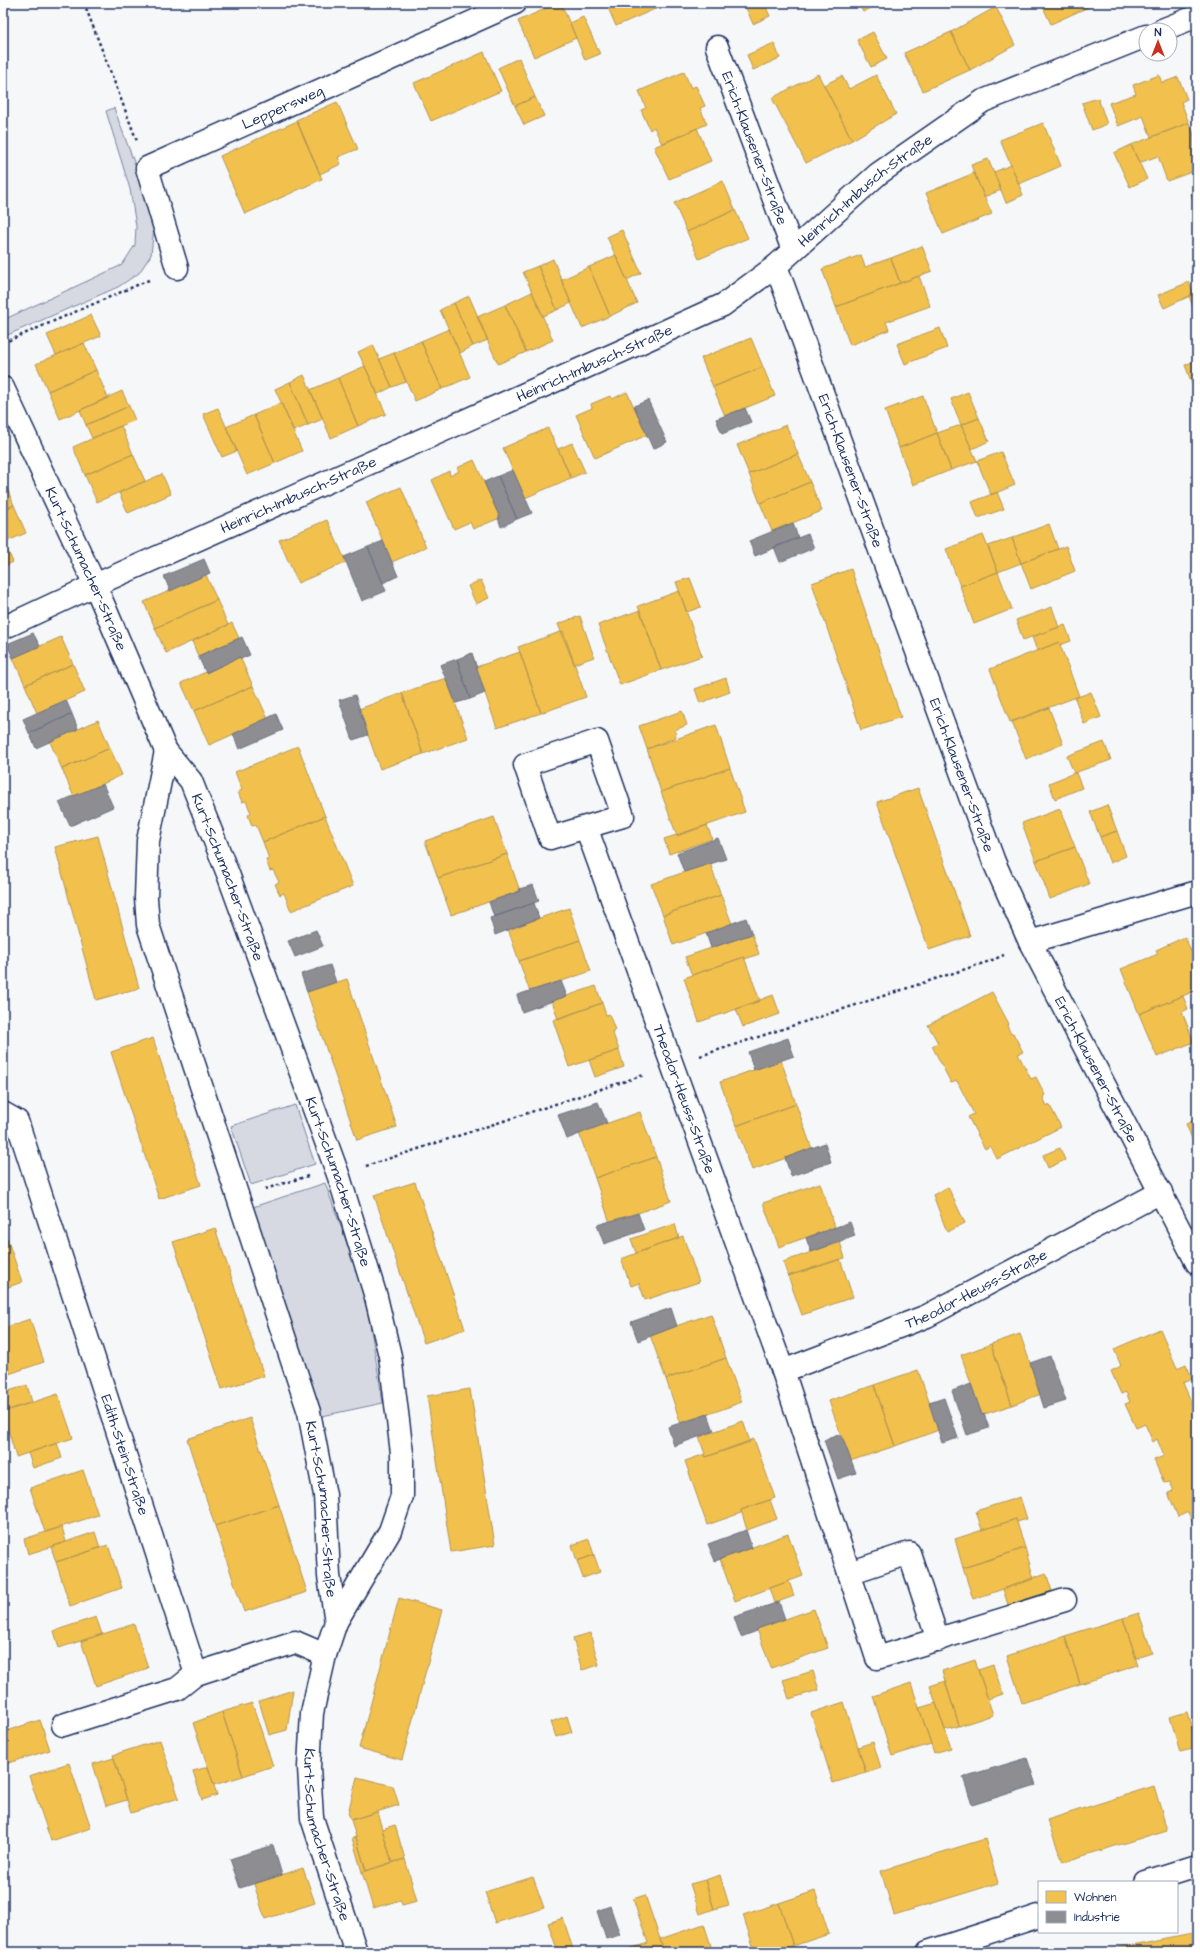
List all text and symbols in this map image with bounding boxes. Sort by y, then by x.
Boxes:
north arrow [1138,22,1178,62]
text: N [1155,25,1162,40]
street label: Erich-Klausener-Straße [716,69,793,228]
street label: Leppersweg [239,80,328,135]
street label: Heinrich-Imbusch-Straße [794,129,937,252]
street label: Heinrich-Imbusch-Straße [513,319,676,407]
street label: Erich-Klausener-Straße [813,391,888,551]
street label: Heinrich-Imbusch-Straße [217,451,380,539]
street label: Kurt-Schumacher-Straße [40,484,132,654]
street label: Erich-Klausener-Straße [924,695,999,855]
street label: Kurt-Schumacher-Straße [186,790,269,964]
street label: Erich-Klausener-Straße [1049,993,1143,1147]
street label: Theodor-Heuss-Straße [647,1022,721,1177]
street label: Kurt-Schumacher-Straße [300,1094,376,1269]
street label: Theodor-Heuss-Straße [902,1244,1051,1334]
street label: Edith-Stein-Straße [95,1392,154,1518]
street label: Kurt-Schumacher-Straße [300,1419,342,1599]
street label: Kurt-Schumacher-Straße [298,1748,355,1924]
legend [1038,1881,1178,1933]
text: Wohnen [1074,1889,1116,1906]
text: Industrie [1074,1909,1120,1926]

